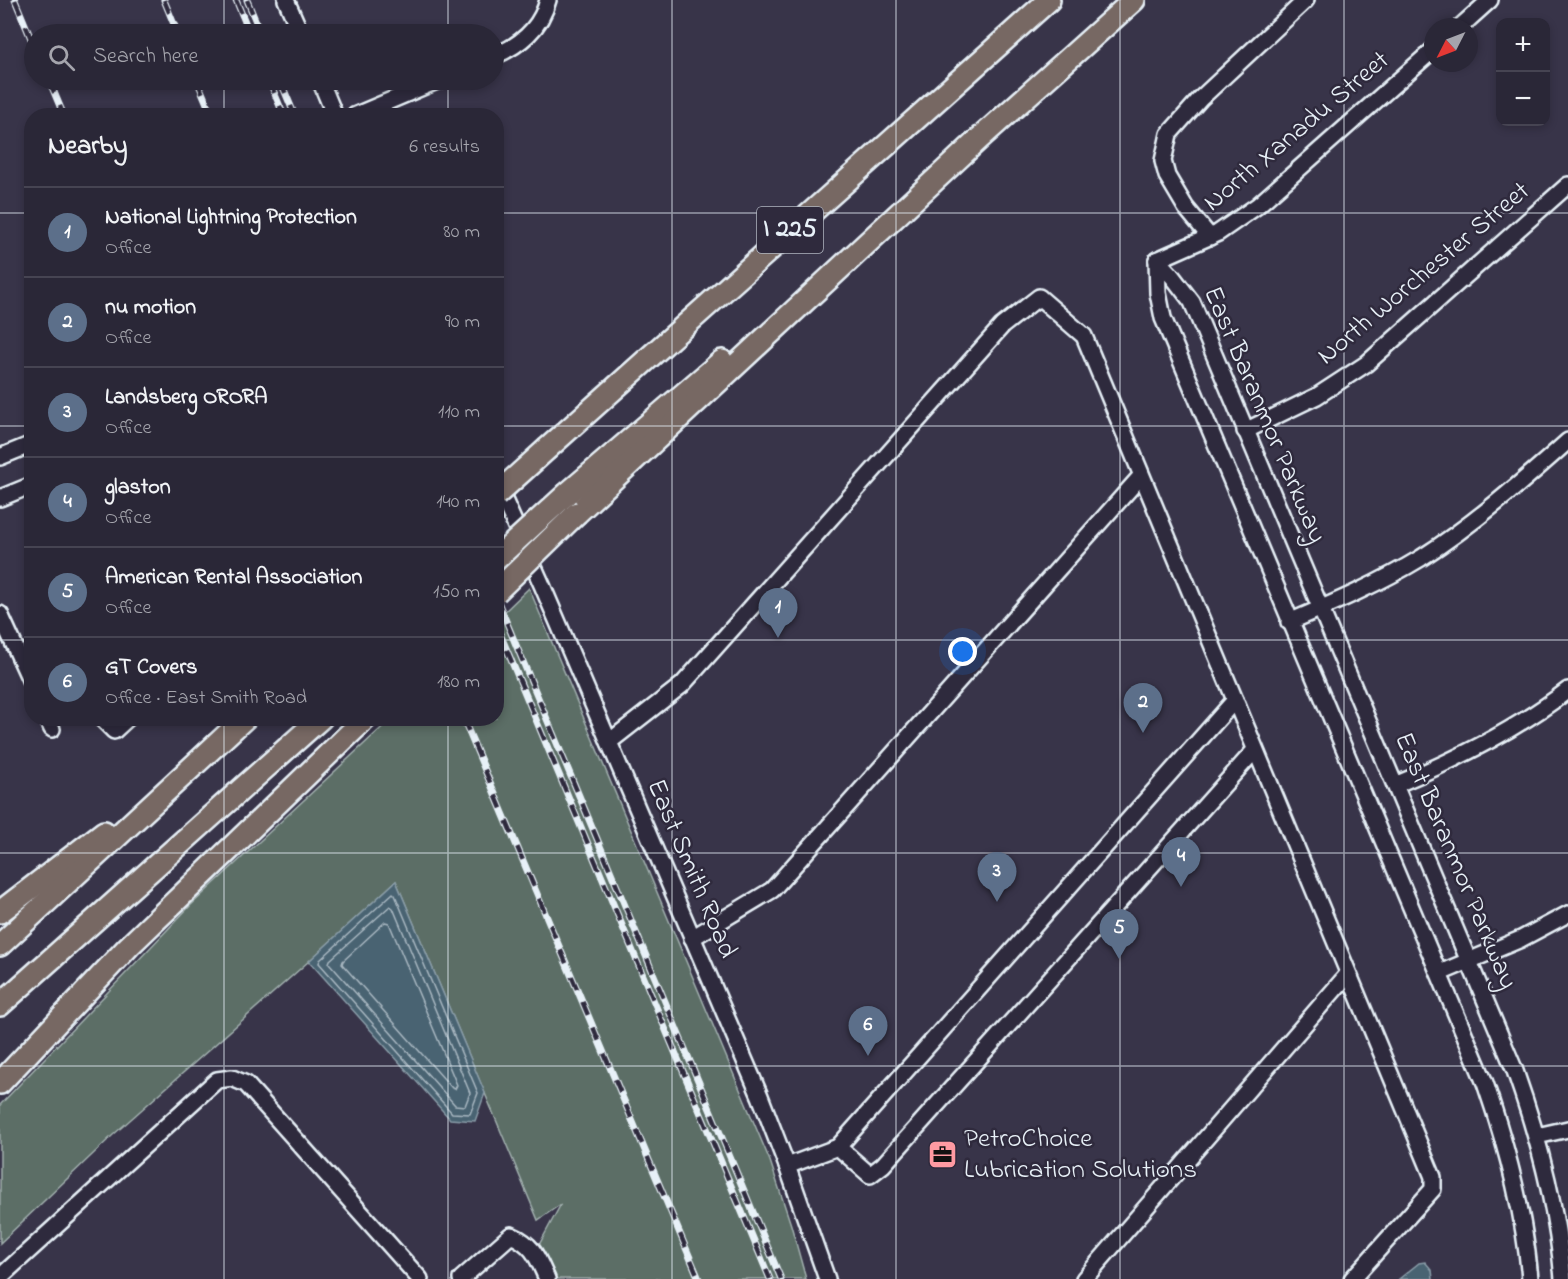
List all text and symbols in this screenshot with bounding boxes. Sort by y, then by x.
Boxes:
north arrow [1424,18,1478,72]
map controls [1496,18,1550,126]
button: + [1496,18,1550,72]
search box [24,24,504,90]
icon: search [45,41,78,74]
text: Search here [93,41,198,73]
street label: North Xanadu Street [1195,42,1399,222]
button: − [1496,72,1550,126]
text: Nearby [48,128,127,166]
text: 6 results [409,133,480,162]
street label: North Worchester Street [1309,173,1539,375]
text: National Lightning Protection [105,202,357,234]
road number: I 225 [757,207,823,253]
text: 1 [64,218,71,247]
text: 80 m [443,218,480,247]
text: Office [105,234,151,263]
street label: East Baranmor Parkway [1192,280,1336,550]
text: nu motion [105,292,196,324]
text: 2 [63,308,72,337]
text: 90 m [445,308,480,337]
text: Office [105,324,151,353]
text: Landsberg ORORA [105,382,268,414]
text: 3 [63,398,72,427]
text: 110 m [438,398,480,427]
text: Office [105,414,151,443]
text: glaston [105,472,170,504]
text: 4 [63,488,72,517]
text: 140 m [436,488,480,517]
text: Office [105,504,151,533]
text: American Rental Association [105,562,362,594]
text: 5 [62,578,73,607]
text: 150 m [433,578,480,607]
pin: 1 [758,588,798,638]
text: Office [105,594,151,623]
your location [948,637,977,666]
text: GT Covers [105,652,197,684]
text: 6 [63,668,72,697]
text: 180 m [437,668,480,697]
text: Office · East Smith Road [105,684,307,713]
pin: 2 [1124,684,1162,733]
street label: East Baranmor Parkway [1383,726,1527,996]
street label: East Smith Road [636,773,746,965]
pin: 4 [1162,838,1200,887]
pin: 3 [978,852,1016,902]
pin: 5 [1100,910,1138,959]
pin: 6 [848,1006,888,1056]
place label: PetroChoice Lubrication Solutions [964,1120,1197,1190]
office icon: PetroChoice Lubrication Solutions [927,1139,959,1171]

